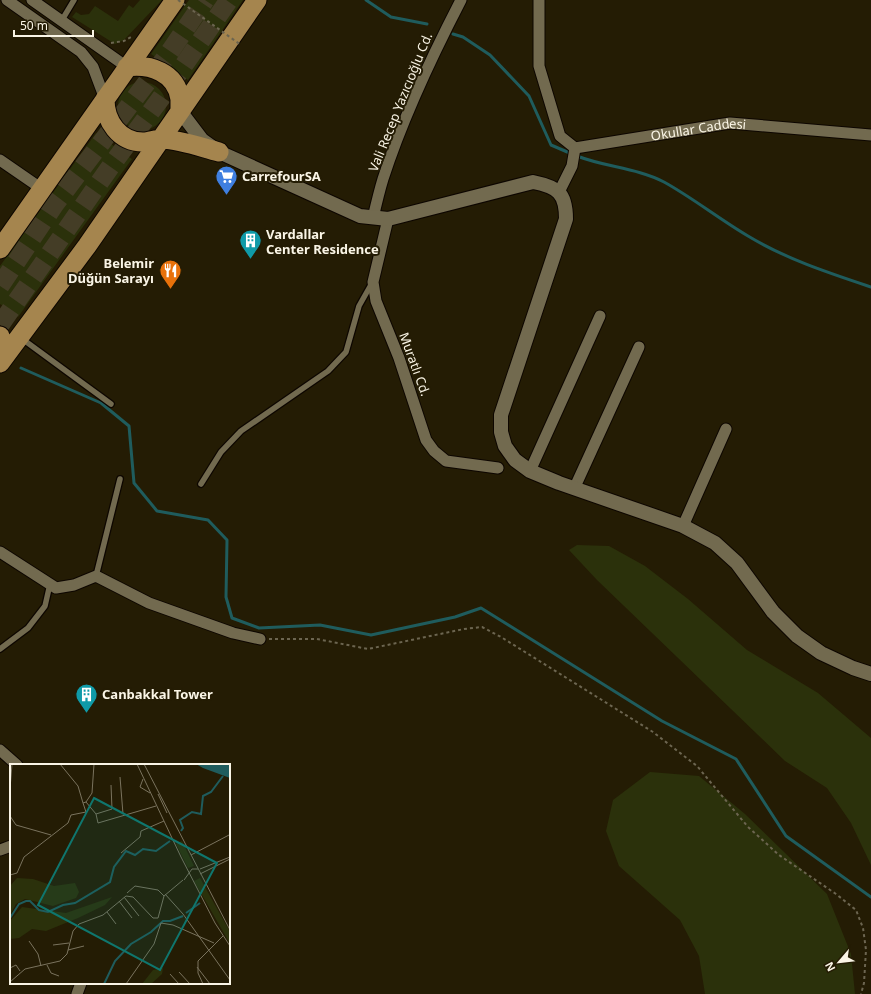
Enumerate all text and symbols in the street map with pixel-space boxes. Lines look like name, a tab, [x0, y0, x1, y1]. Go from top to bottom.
scale bar	[14, 12, 93, 38]
text: 50 m	[20, 17, 48, 34]
street label: Vali Recep Yazıcıoğlu Cd.	[364, 30, 436, 174]
street label: Okullar Caddesi	[649, 114, 747, 145]
supermarket icon: CarrefourSA	[214, 163, 240, 196]
place label: CarrefourSA	[242, 167, 321, 185]
place label: Vardallar Center Residence	[266, 225, 379, 258]
building icon: Vardallar Center Residence	[238, 228, 264, 261]
place label: Belemir Düğün Sarayı	[68, 254, 154, 287]
restaurant icon: Belemir Düğün Sarayı	[157, 257, 183, 290]
street label: Muratlı Cd.	[395, 330, 435, 398]
building icon: Canbakkal Tower	[73, 681, 99, 714]
place label: Canbakkal Tower	[102, 685, 213, 703]
inset map	[10, 764, 230, 984]
north arrow	[819, 942, 859, 982]
text: N	[821, 959, 838, 974]

